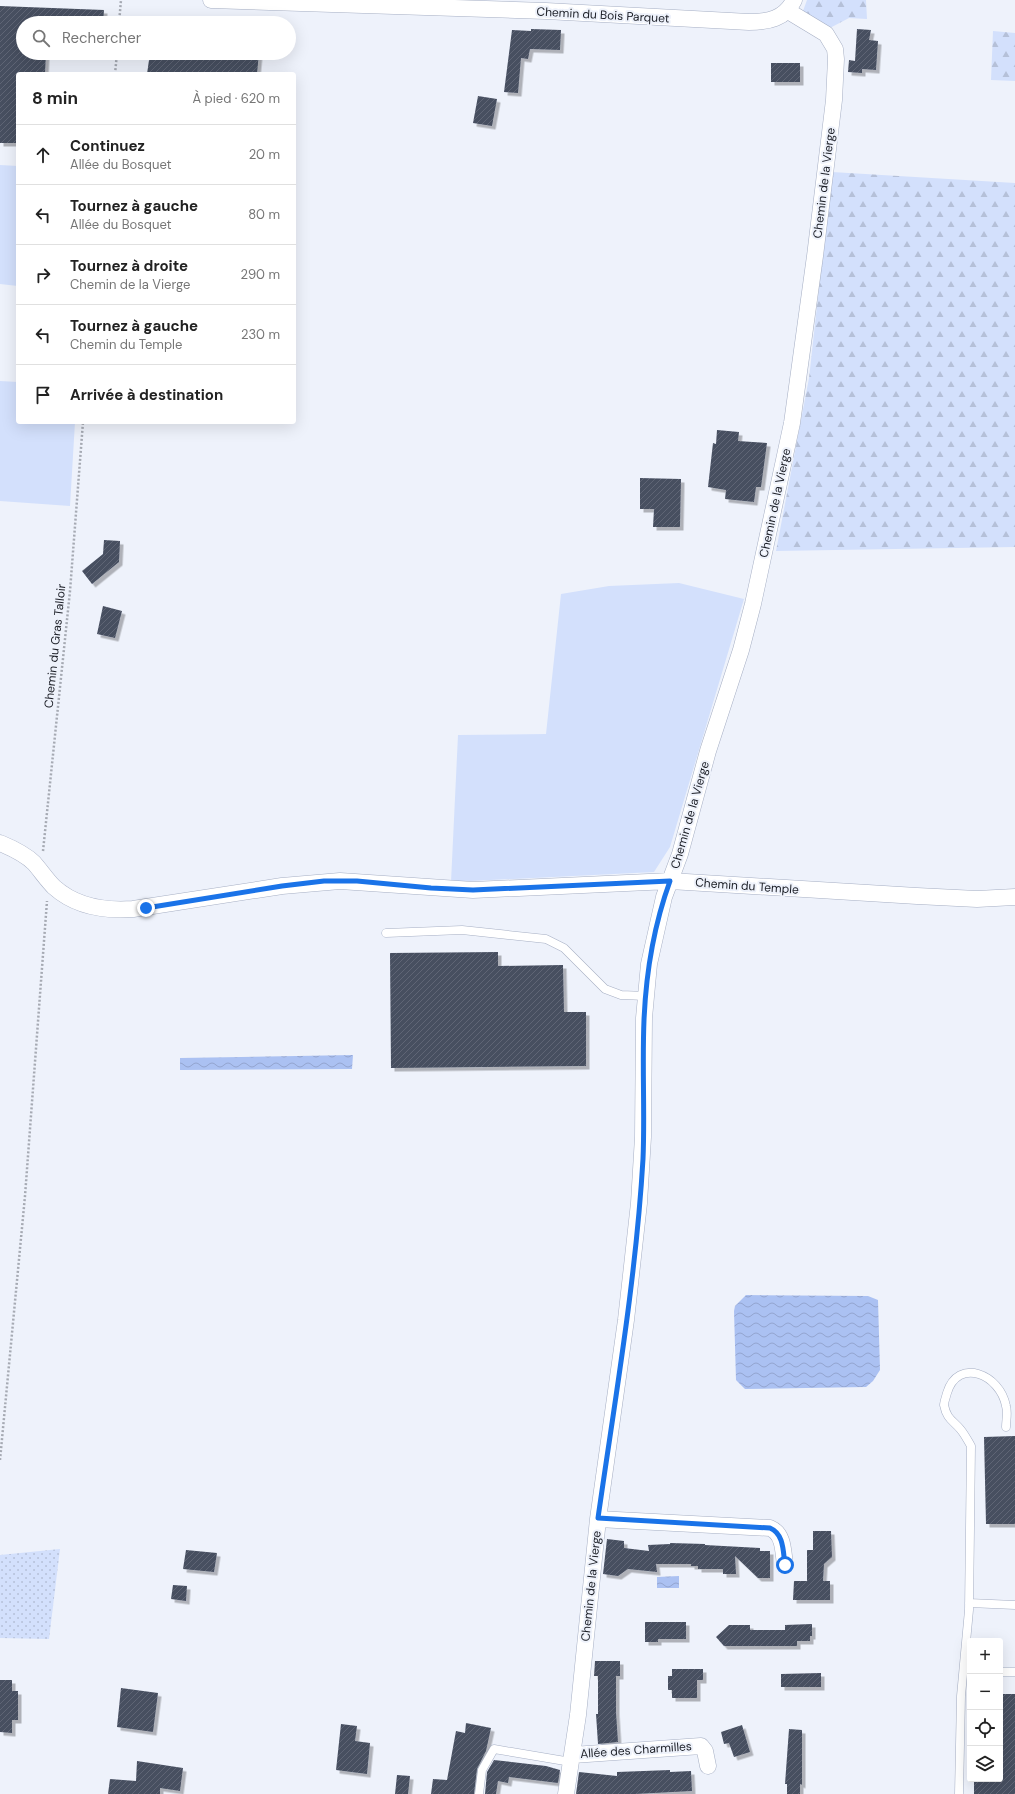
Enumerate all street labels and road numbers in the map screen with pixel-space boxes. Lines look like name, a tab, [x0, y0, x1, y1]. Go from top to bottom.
street label: Chemin du Bois Parquet	[536, 4, 670, 26]
street label: Chemin de la Vierge	[809, 127, 839, 239]
street label: Chemin de la Vierge	[756, 447, 794, 559]
street label: Chemin du Gras Talloir	[41, 582, 70, 709]
street label: Chemin de la Vierge	[667, 759, 713, 871]
street label: Chemin du Temple	[695, 874, 799, 898]
street label: Chemin de la Vierge	[577, 1530, 605, 1642]
street label: Allée des Charmilles	[580, 1738, 692, 1762]

